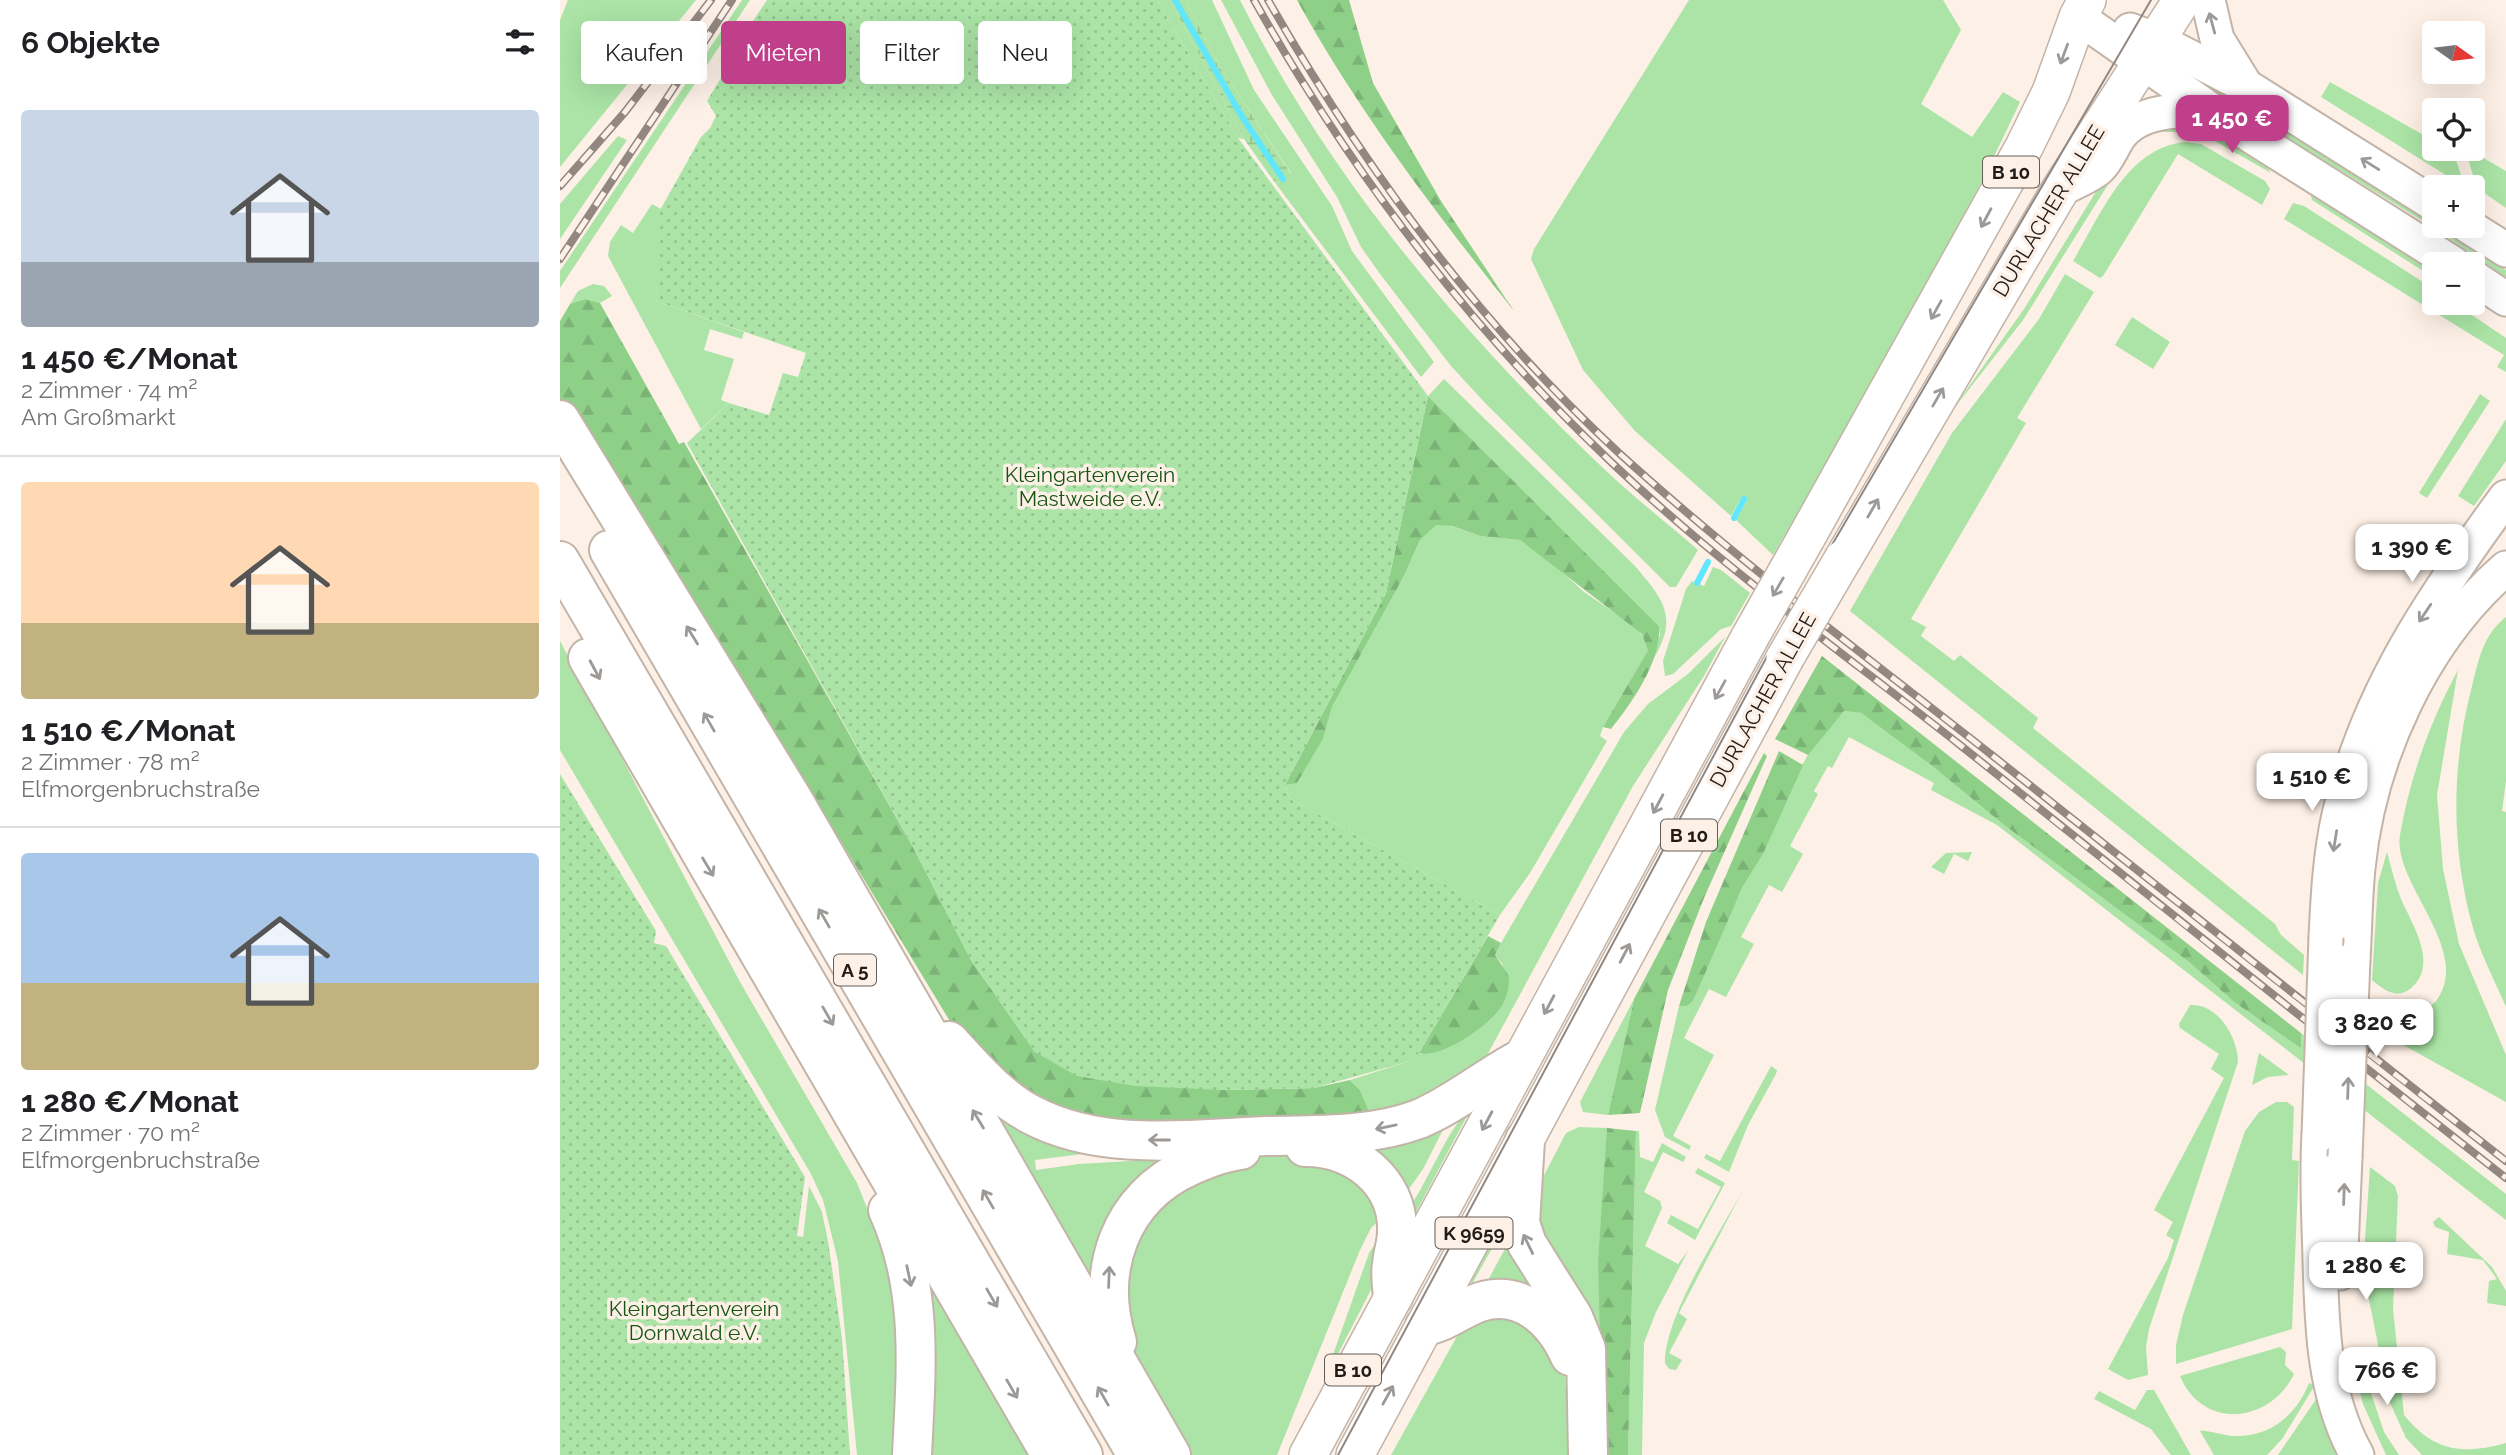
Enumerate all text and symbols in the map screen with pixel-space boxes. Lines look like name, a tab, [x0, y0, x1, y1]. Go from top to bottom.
one-way arrow	[2205, 12, 2218, 35]
chip: Kaufen	[581, 21, 707, 84]
chip: Mieten	[721, 21, 846, 84]
chip: Filter	[860, 21, 964, 84]
chip: Neu	[978, 21, 1072, 84]
north arrow	[2422, 21, 2485, 84]
map controls	[2422, 21, 2485, 315]
icon: filters	[501, 23, 539, 61]
text: 6 Objekte	[21, 25, 160, 60]
one-way arrow	[2057, 43, 2069, 65]
pin: 1 450 €	[2167, 96, 2297, 155]
button: locate	[2422, 98, 2485, 161]
text: 1 450 €	[2192, 104, 2272, 131]
street label: DURLACHER ALLEE	[1987, 120, 2110, 301]
icon: home	[217, 155, 343, 281]
road number: B 10	[1983, 156, 2039, 188]
one-way arrow	[2361, 156, 2380, 171]
button: +	[2422, 175, 2485, 238]
one-way arrow	[1979, 207, 1992, 228]
button: −	[2422, 252, 2485, 315]
one-way arrow	[1929, 299, 1942, 320]
text: 1 450 €/Monat	[21, 341, 238, 376]
text: 2 Zimmer · 74 m²	[21, 376, 197, 403]
one-way arrow	[1931, 388, 1945, 408]
text: Am Großmarkt	[21, 403, 176, 430]
park label: Kleingartenverein Mastweide e.V.	[1005, 462, 1175, 511]
one-way arrow	[1866, 498, 1880, 518]
pin: 1 390 €	[2347, 524, 2477, 584]
icon: home	[217, 527, 343, 653]
text: 1 390 €	[2371, 533, 2453, 560]
one-way arrow	[1771, 577, 1785, 597]
one-way arrow	[2418, 603, 2432, 622]
street label: DURLACHER ALLEE	[1704, 608, 1821, 791]
one-way arrow	[684, 626, 698, 646]
one-way arrow	[588, 659, 602, 679]
one-way arrow	[1713, 680, 1727, 700]
one-way arrow	[702, 712, 716, 732]
text: 1 510 €/Monat	[21, 713, 236, 748]
text: 2 Zimmer · 78 m²	[21, 748, 200, 775]
pin: 1 510 €	[2247, 754, 2377, 813]
text: 1 510 €	[2273, 762, 2351, 789]
text: Elfmorgenbruchstraße	[21, 775, 260, 802]
one-way arrow	[1650, 794, 1664, 814]
road number: B 10	[1661, 820, 1717, 850]
one-way arrow	[2328, 829, 2341, 852]
one-way arrow	[702, 856, 716, 876]
icon: home	[217, 898, 343, 1024]
one-way arrow	[817, 909, 831, 929]
one-way arrow	[1619, 943, 1633, 964]
road number: A 5	[834, 954, 876, 986]
one-way arrow	[1542, 994, 1556, 1014]
pin: 3 820 €	[2311, 1000, 2441, 1059]
one-way arrow	[822, 1005, 835, 1026]
text: 3 820 €	[2334, 1008, 2418, 1035]
one-way arrow	[2342, 1077, 2355, 1100]
text: 1 280 €/Monat	[21, 1084, 239, 1119]
one-way arrow	[970, 1110, 984, 1130]
one-way arrow	[1480, 1110, 1494, 1130]
text: 2 Zimmer · 70 m²	[21, 1119, 200, 1146]
one-way arrow	[1375, 1121, 1398, 1135]
one-way arrow	[1148, 1133, 1171, 1147]
text: Elfmorgenbruchstraße	[21, 1146, 260, 1173]
one-way arrow	[2338, 1182, 2351, 1205]
one-way arrow	[981, 1190, 995, 1210]
road number: K 9659	[1436, 1218, 1513, 1248]
one-way arrow	[1521, 1234, 1534, 1255]
pin: 1 280 €	[2301, 1242, 2431, 1302]
text: 1 280 €	[2325, 1251, 2407, 1278]
one-way arrow	[903, 1264, 917, 1287]
one-way arrow	[1102, 1266, 1115, 1289]
one-way arrow	[985, 1287, 999, 1307]
park label: Kleingartenverein Dornwald e.V.	[609, 1296, 779, 1345]
pin: 766 €	[2338, 1348, 2436, 1407]
road number: B 10	[1325, 1354, 1381, 1386]
text: 766 €	[2355, 1356, 2419, 1383]
one-way arrow	[1006, 1379, 1020, 1399]
one-way arrow	[1381, 1385, 1395, 1406]
one-way arrow	[1096, 1386, 1109, 1407]

